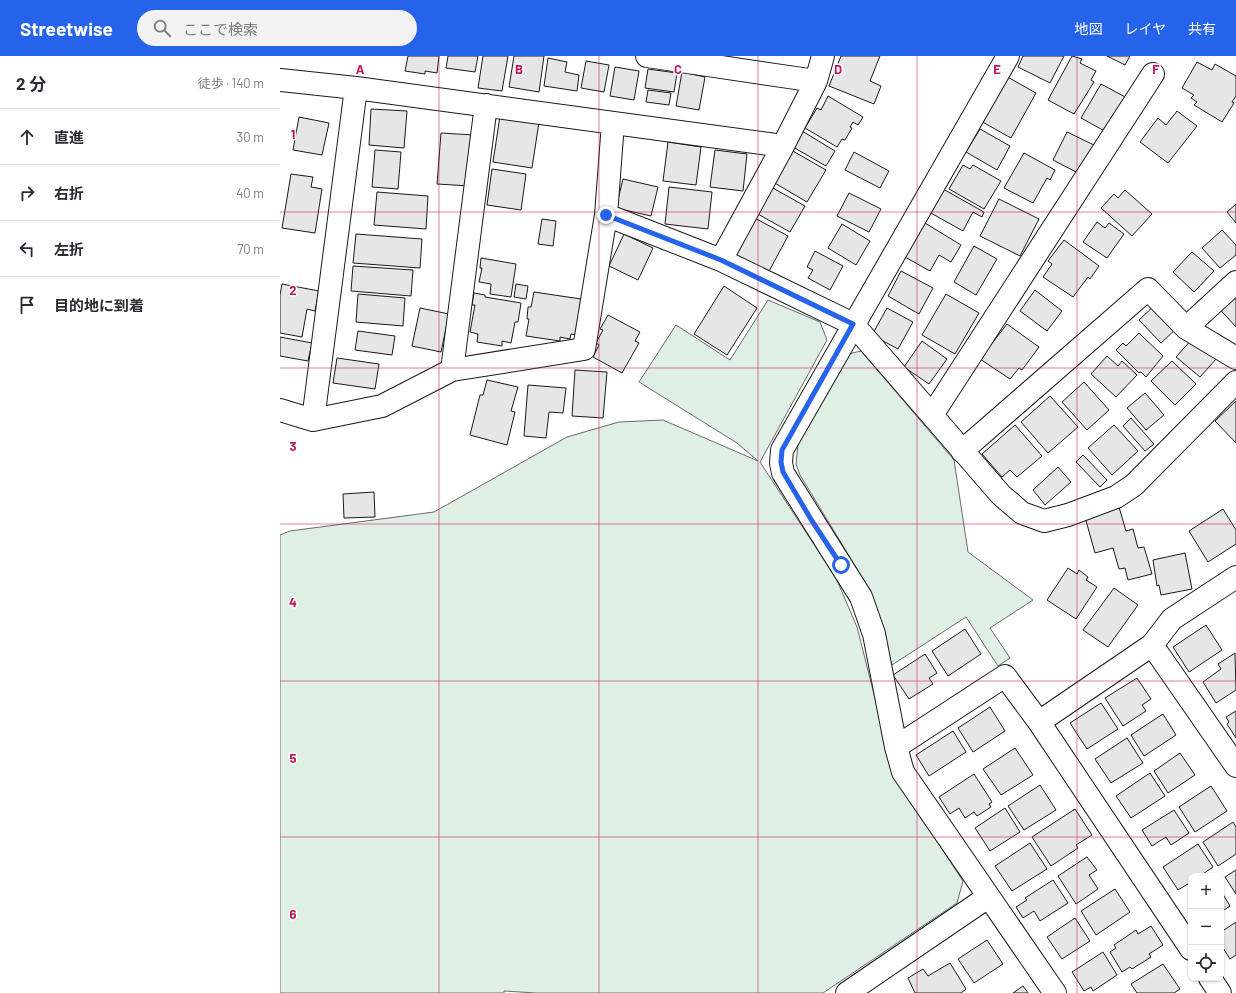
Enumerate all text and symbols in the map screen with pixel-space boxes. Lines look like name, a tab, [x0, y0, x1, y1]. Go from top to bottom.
search box	[137, 10, 417, 46]
text: Streetwise	[20, 17, 113, 40]
icon: search	[151, 17, 173, 39]
text: ここで検索	[183, 20, 258, 38]
text: 地図	[1074, 20, 1102, 37]
text: レイヤ	[1124, 20, 1166, 37]
text: 共有	[1188, 20, 1216, 37]
text: A	[356, 61, 365, 77]
text: B	[515, 61, 523, 77]
text: C	[674, 61, 682, 77]
text: D	[834, 61, 842, 77]
text: E	[993, 61, 1001, 77]
text: F	[1152, 61, 1160, 77]
text: 2 分	[16, 73, 46, 93]
text: 徒歩 · 140 m	[198, 75, 264, 91]
icon: ahead	[16, 126, 38, 148]
text: 1	[291, 126, 295, 142]
text: 直進	[54, 128, 84, 146]
text: 30 m	[237, 129, 264, 145]
icon: right	[16, 182, 38, 204]
text: 右折	[54, 184, 84, 202]
text: 40 m	[236, 185, 264, 201]
route end	[597, 206, 615, 224]
icon: left	[16, 238, 38, 260]
text: 左折	[54, 240, 84, 258]
text: 70 m	[237, 241, 264, 257]
text: 2	[289, 282, 297, 298]
icon: arrive	[16, 294, 38, 316]
text: 目的地に到着	[54, 296, 144, 314]
text: 3	[289, 438, 297, 454]
route start	[832, 556, 850, 574]
text: 4	[289, 594, 297, 610]
text: 5	[289, 750, 297, 766]
map controls	[1188, 873, 1224, 981]
button: +	[1188, 873, 1224, 909]
text: 6	[290, 906, 297, 922]
button: −	[1188, 909, 1224, 945]
button: locate	[1188, 945, 1224, 981]

